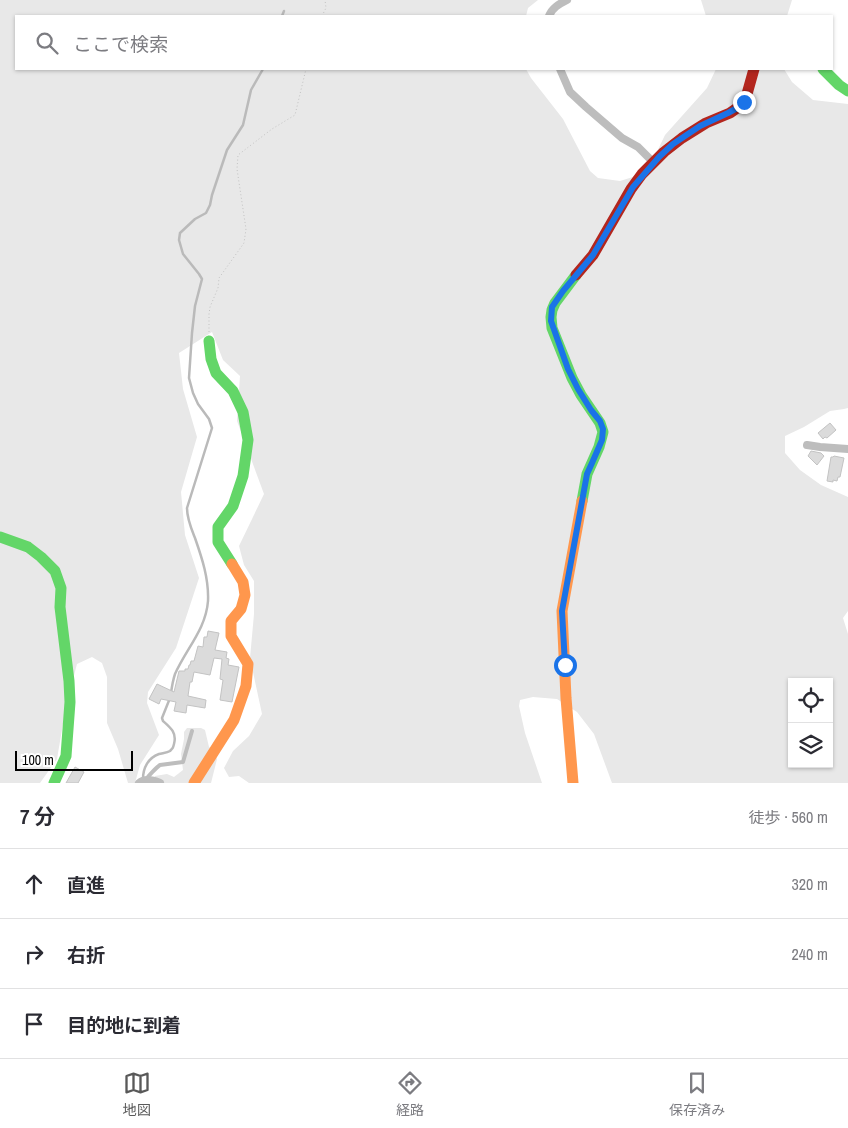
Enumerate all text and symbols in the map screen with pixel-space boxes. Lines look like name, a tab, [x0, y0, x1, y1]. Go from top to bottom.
search box	[15, 15, 833, 70]
icon: search	[33, 29, 61, 57]
text: ここで検索	[73, 31, 168, 57]
route end	[733, 91, 756, 114]
route start	[554, 654, 577, 677]
map controls	[788, 678, 833, 768]
button: locate	[788, 678, 833, 723]
button: layers	[788, 723, 833, 768]
scale bar	[15, 748, 132, 771]
text: 100 m	[22, 751, 54, 769]
text: 7 分	[20, 802, 55, 831]
text: 徒歩 · 560 m	[749, 806, 828, 828]
icon: ahead	[20, 870, 48, 898]
text: 直進	[67, 872, 105, 898]
text: 320 m	[792, 873, 828, 895]
icon: right	[20, 940, 48, 968]
text: 右折	[67, 942, 105, 968]
text: 240 m	[792, 943, 828, 965]
icon: arrive	[20, 1010, 48, 1038]
text: 目的地に到着	[67, 1012, 181, 1038]
tab: 地図	[123, 1069, 151, 1119]
tab: 経路	[396, 1069, 424, 1119]
tab: 保存済み	[669, 1069, 725, 1119]

